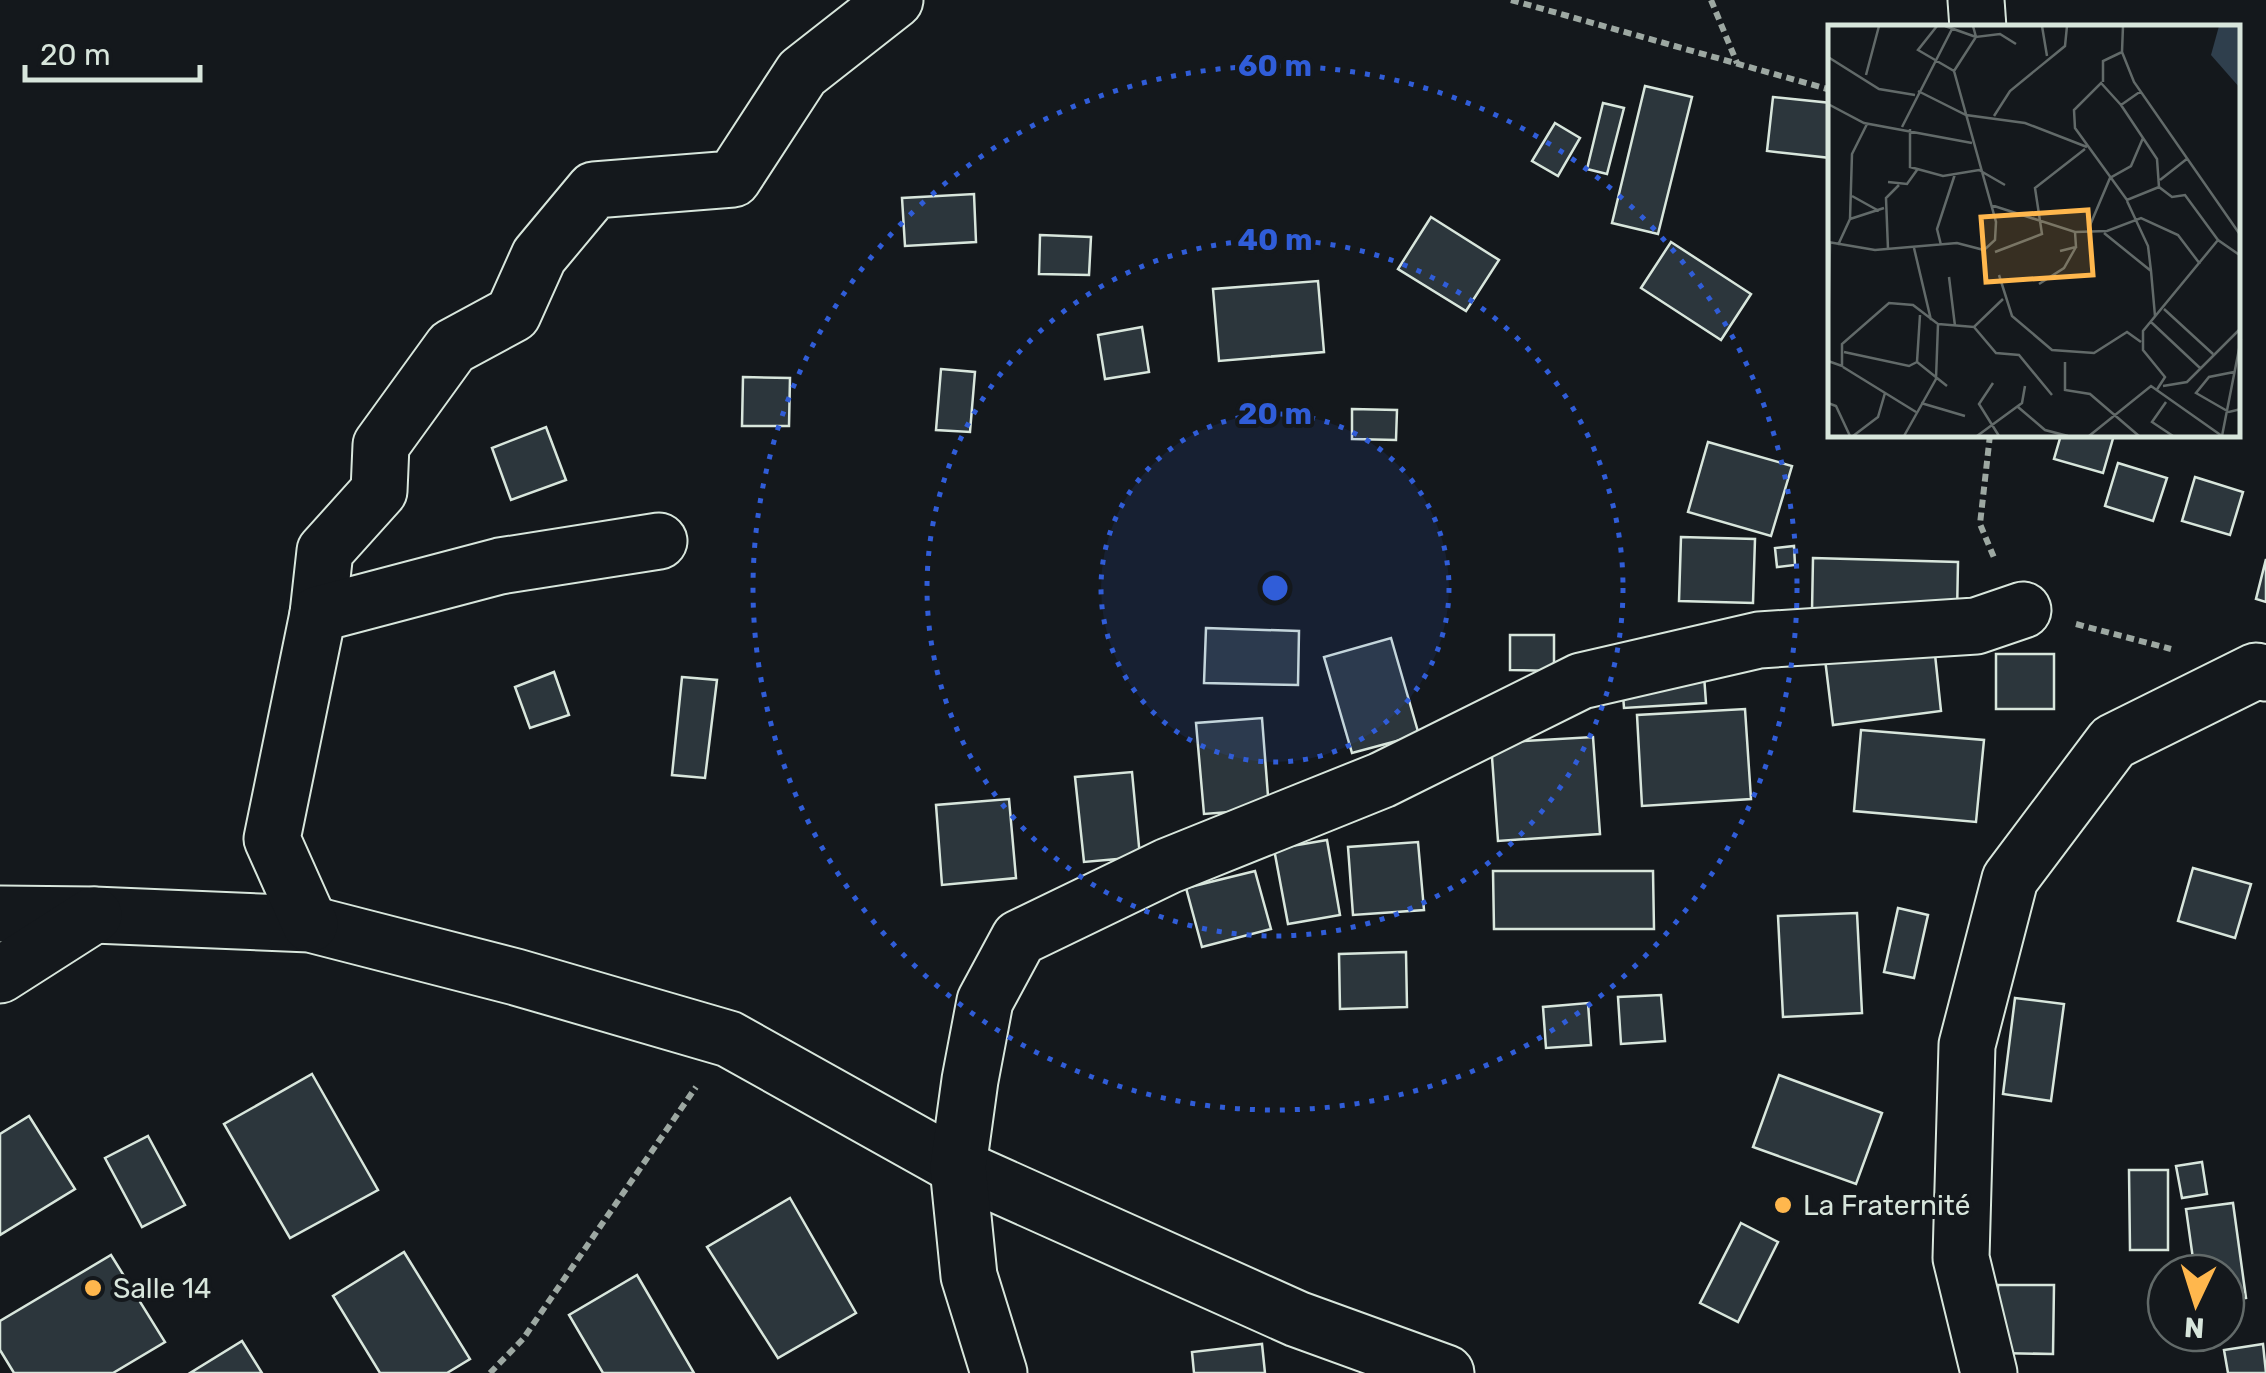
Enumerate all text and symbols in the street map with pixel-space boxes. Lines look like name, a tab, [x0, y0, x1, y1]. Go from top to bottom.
scale bar	[25, 20, 200, 82]
inset map	[1828, 25, 2241, 438]
text: 20 m	[40, 37, 111, 73]
text: 60 m	[1238, 48, 1312, 84]
text: 40 m	[1238, 222, 1312, 258]
text: 20 m	[1238, 396, 1312, 432]
centre of rings	[1257, 570, 1293, 606]
place label: La Fraternité	[1803, 1189, 1970, 1222]
marker: La Fraternité	[1772, 1194, 1794, 1216]
north arrow	[2146, 1253, 2246, 1353]
place label: Salle 14	[113, 1272, 211, 1305]
marker: Salle 14	[82, 1277, 104, 1299]
text: N	[2183, 1310, 2205, 1345]

